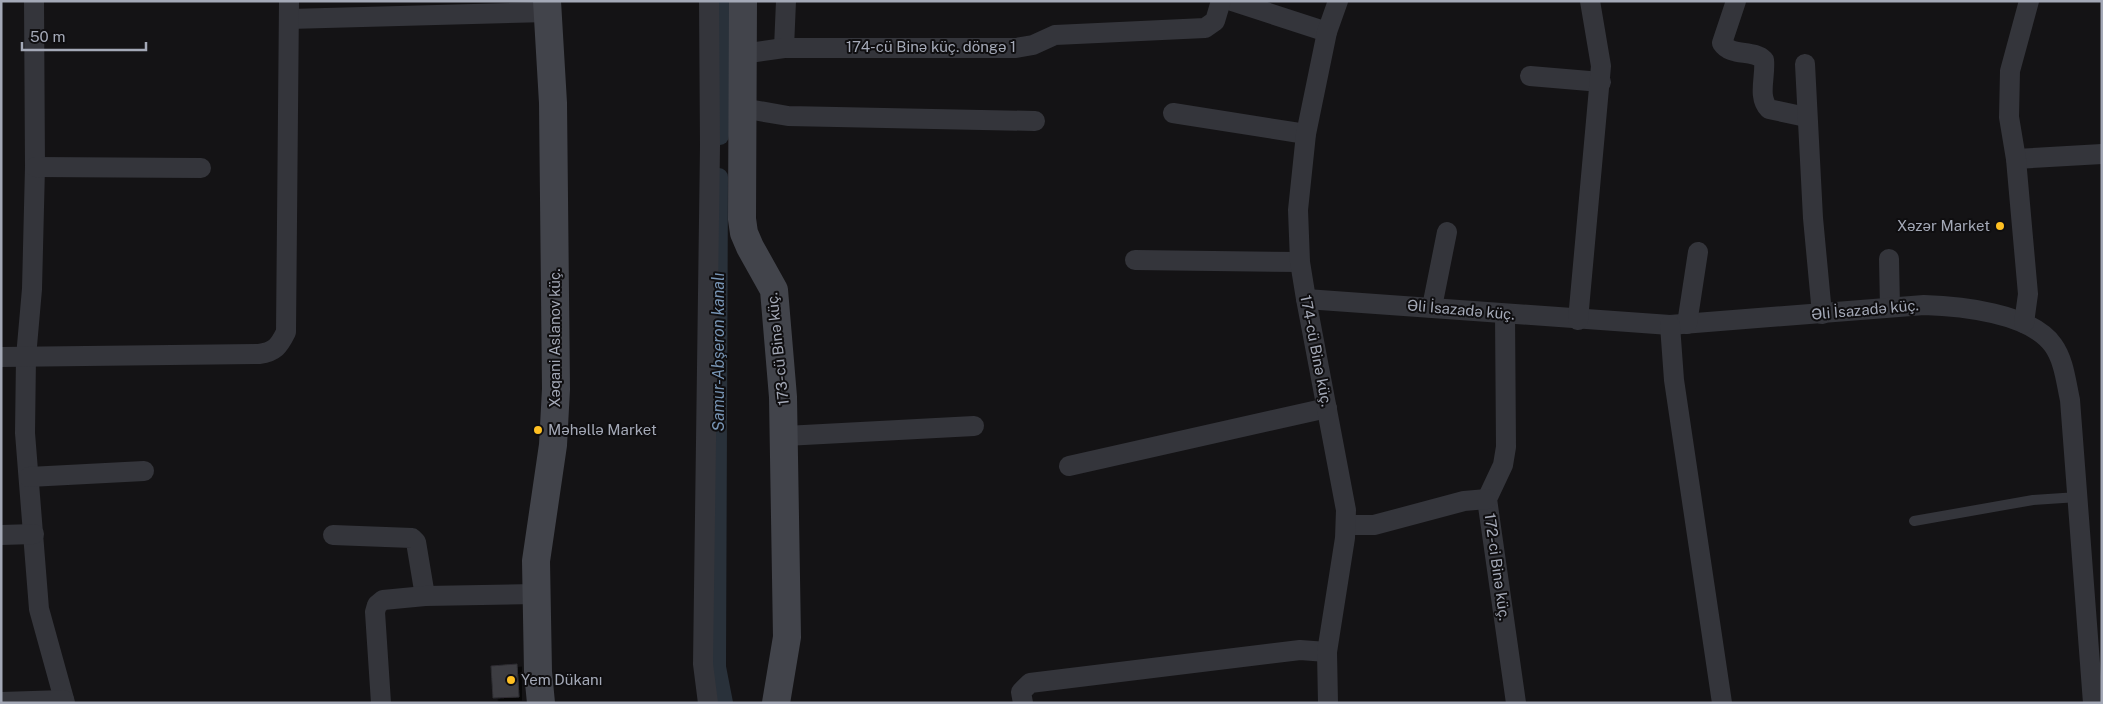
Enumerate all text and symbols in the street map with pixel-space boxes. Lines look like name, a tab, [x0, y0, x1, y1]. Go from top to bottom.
scale bar	[22, 20, 146, 52]
text: 50 m	[30, 28, 65, 45]
street label: 174-cü Binə küç. döngə 1	[846, 38, 1016, 55]
place label: Xəzər Market	[1897, 217, 1990, 234]
marker: Xəzər Market	[1994, 220, 2006, 232]
street label: Xəqani Aslanov küç.	[546, 268, 563, 408]
water label: Samur-Abşeron kanalı	[709, 272, 728, 431]
street label: 173-cü Binə küç.	[763, 292, 792, 406]
street label: 174-cü Binə küç.	[1297, 294, 1336, 408]
street label: Əli İsazadə küç.	[1407, 295, 1516, 323]
street label: Əli İsazadə küç.	[1810, 295, 1919, 323]
place label: Məhəllə Market	[548, 421, 657, 438]
marker: Məhəllə Market	[532, 424, 544, 436]
street label: 172-ci Binə küç.	[1482, 512, 1513, 622]
place label: Yem Dükanı	[521, 671, 602, 688]
marker: Yem Dükanı	[505, 674, 517, 686]

